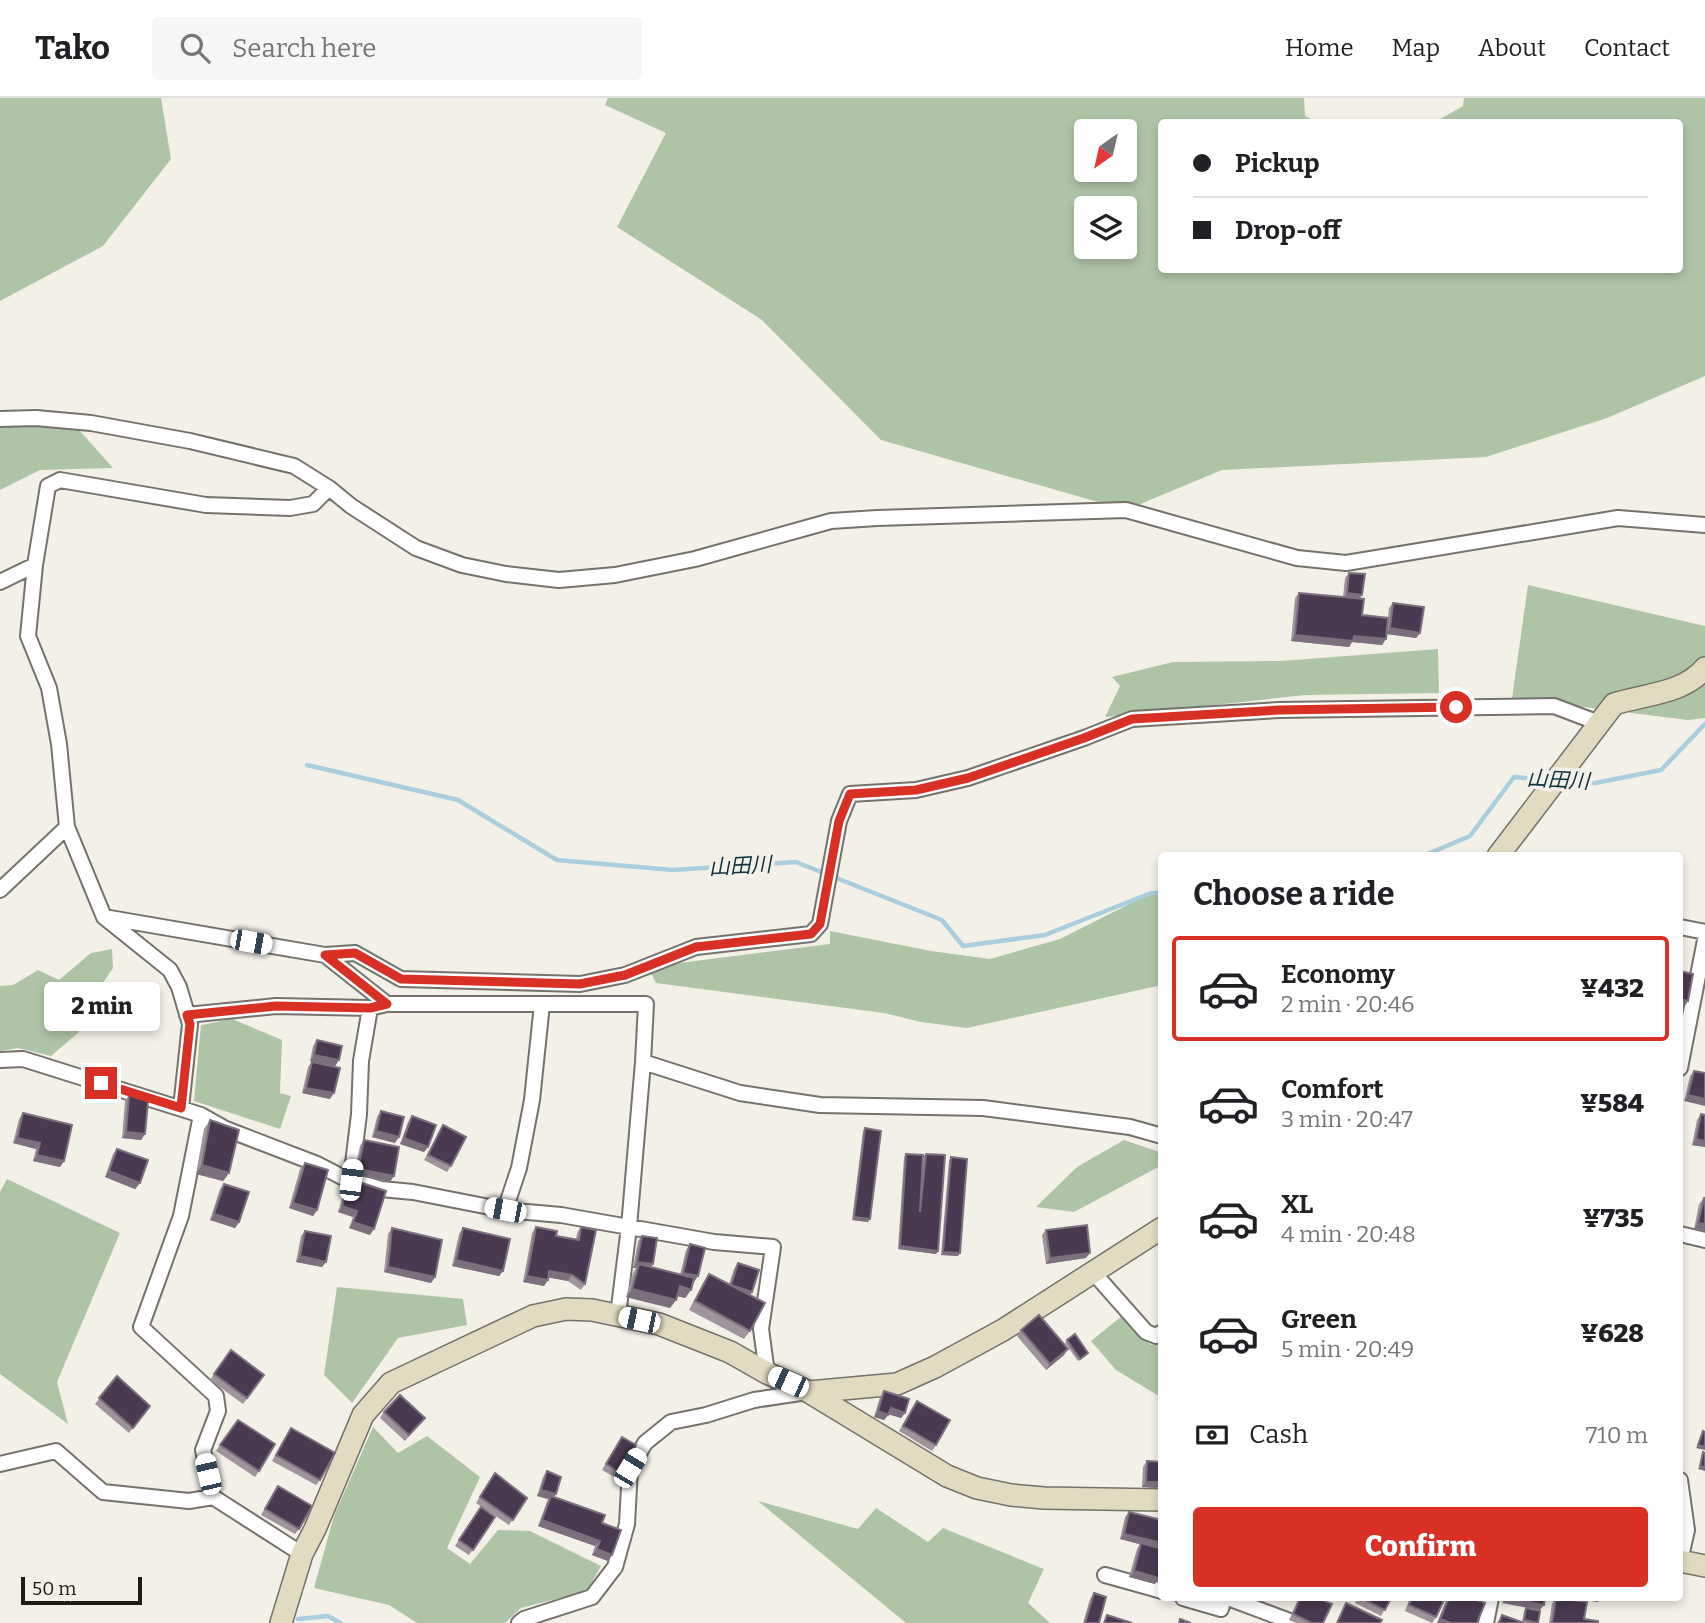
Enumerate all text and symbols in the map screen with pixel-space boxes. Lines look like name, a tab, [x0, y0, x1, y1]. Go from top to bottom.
search box	[152, 17, 642, 80]
text: Tako	[35, 28, 110, 68]
icon: search	[176, 29, 214, 67]
text: Search here	[232, 33, 376, 64]
text: Home	[1285, 34, 1354, 62]
text: Map	[1392, 34, 1440, 62]
text: About	[1478, 34, 1546, 62]
text: Contact	[1584, 34, 1670, 62]
north arrow	[1074, 119, 1138, 182]
map controls	[1074, 119, 1137, 259]
text: Pickup	[1235, 148, 1320, 179]
button: layers	[1074, 196, 1137, 259]
text: Drop-off	[1235, 215, 1341, 246]
route start	[1440, 691, 1472, 723]
water label: 山田川	[1526, 765, 1592, 795]
water label: 山田川	[708, 851, 774, 881]
text: Choose a ride	[1193, 875, 1394, 913]
car	[229, 928, 274, 956]
icon: car	[1197, 957, 1260, 1020]
text: Economy	[1281, 959, 1395, 990]
text: ¥432	[1580, 973, 1644, 1004]
callout: 2 min	[43, 982, 159, 1030]
text: 2 min · 20:46	[1281, 990, 1415, 1018]
text: 2 min	[71, 992, 133, 1020]
route end	[85, 1067, 117, 1099]
icon: car	[1197, 1072, 1260, 1135]
text: Comfort	[1281, 1074, 1384, 1105]
text: ¥584	[1580, 1088, 1644, 1119]
text: 3 min · 20:47	[1281, 1105, 1413, 1133]
car	[339, 1158, 364, 1202]
icon: car	[1197, 1187, 1260, 1250]
text: XL	[1281, 1189, 1313, 1220]
car	[483, 1196, 528, 1224]
text: ¥735	[1583, 1203, 1644, 1234]
text: 4 min · 20:48	[1281, 1220, 1416, 1248]
icon: car	[1197, 1302, 1260, 1365]
text: Green	[1281, 1304, 1357, 1335]
car	[617, 1305, 662, 1335]
text: ¥628	[1581, 1318, 1644, 1349]
text: 5 min · 20:49	[1281, 1335, 1414, 1363]
car	[765, 1364, 812, 1400]
icon: cash	[1193, 1416, 1231, 1454]
text: Cash	[1249, 1419, 1308, 1450]
text: 710 m	[1586, 1421, 1648, 1449]
car	[611, 1445, 650, 1491]
car	[194, 1451, 223, 1497]
button: Confirm	[1193, 1507, 1648, 1587]
scale bar	[21, 1574, 142, 1606]
text: 50 m	[32, 1577, 76, 1600]

